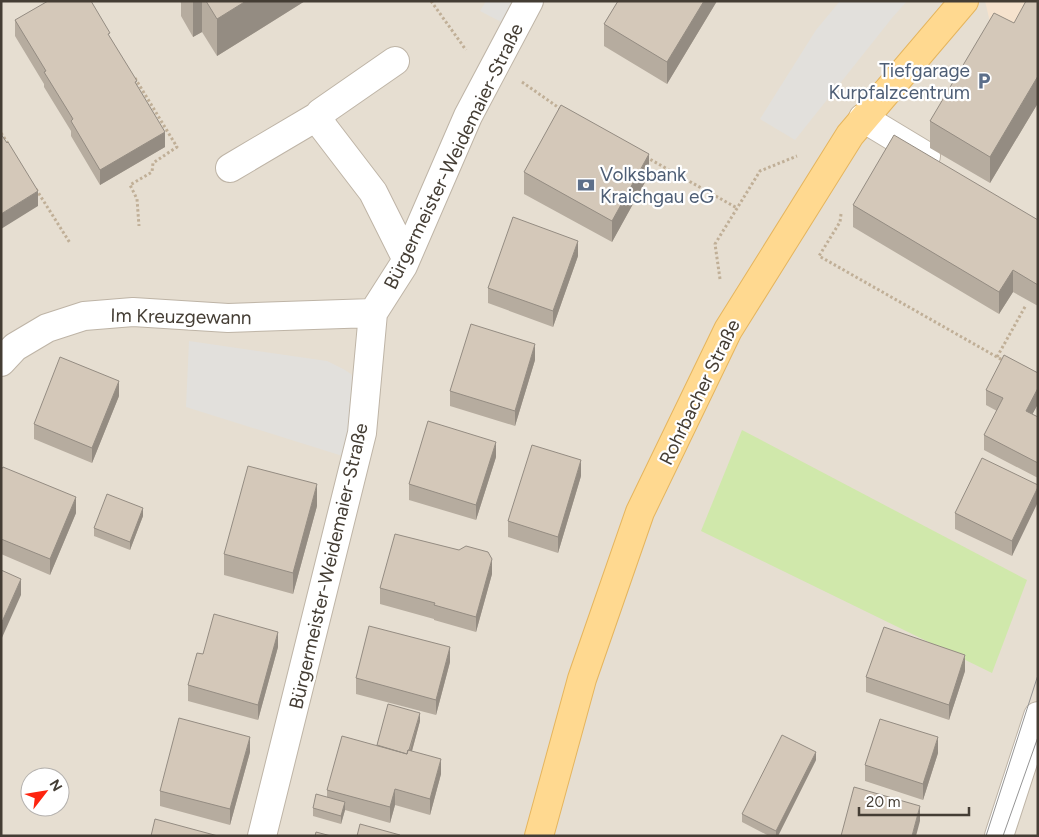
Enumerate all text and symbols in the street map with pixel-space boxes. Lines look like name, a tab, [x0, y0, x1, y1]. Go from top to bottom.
street label: Bürgermeister-Weidemaier-Straße	[379, 19, 528, 293]
place label: Tiefgarage Kurpfalzcentrum	[828, 59, 970, 104]
parking icon: Tiefgarage Kurpfalzcentrum	[974, 71, 994, 91]
place label: Volksbank Kraichgau eG	[600, 163, 714, 208]
bank icon: Volksbank Kraichgau eG	[576, 175, 596, 195]
street label: Im Kreuzgewann	[110, 304, 252, 329]
street label: Rohrbacher Straße	[654, 316, 745, 469]
street label: Bürgermeister-Weidemaier-Straße	[284, 421, 373, 711]
north arrow	[20, 767, 70, 817]
text: N	[46, 777, 66, 795]
scale bar	[859, 784, 969, 816]
text: 20 m	[866, 793, 900, 811]

